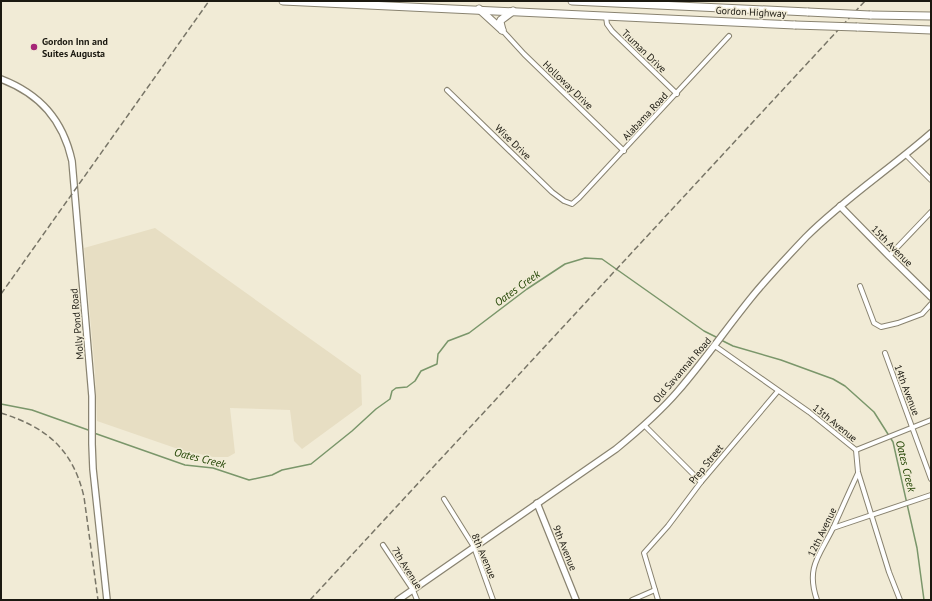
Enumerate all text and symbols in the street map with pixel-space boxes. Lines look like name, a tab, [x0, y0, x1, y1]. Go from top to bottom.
street label: Gordon Highway	[715, 4, 787, 20]
street label: Truman Drive	[619, 27, 669, 75]
place label: Gordon Inn and Suites Augusta	[42, 35, 108, 60]
marker: Gordon Inn and Suites Augusta	[29, 42, 39, 52]
street label: Holloway Drive	[540, 58, 596, 112]
street label: Alabama Road	[619, 89, 671, 143]
street label: Wise Drive	[492, 122, 534, 162]
street label: 15th Avenue	[869, 223, 915, 269]
water label: Oates Creek	[492, 266, 543, 309]
street label: Molly Pond Road	[67, 288, 87, 360]
street label: Old Savannah Road	[650, 334, 714, 406]
street label: 14th Avenue	[891, 363, 923, 417]
street label: 13th Avenue	[810, 401, 860, 445]
water label: Oates Creek	[893, 439, 919, 494]
street label: Prep Street	[686, 441, 726, 486]
water label: Oates Creek	[173, 445, 228, 471]
street label: 12th Avenue	[804, 505, 840, 559]
street label: 9th Avenue	[550, 523, 580, 573]
street label: 8th Avenue	[469, 531, 499, 581]
street label: 7th Avenue	[389, 544, 425, 592]

